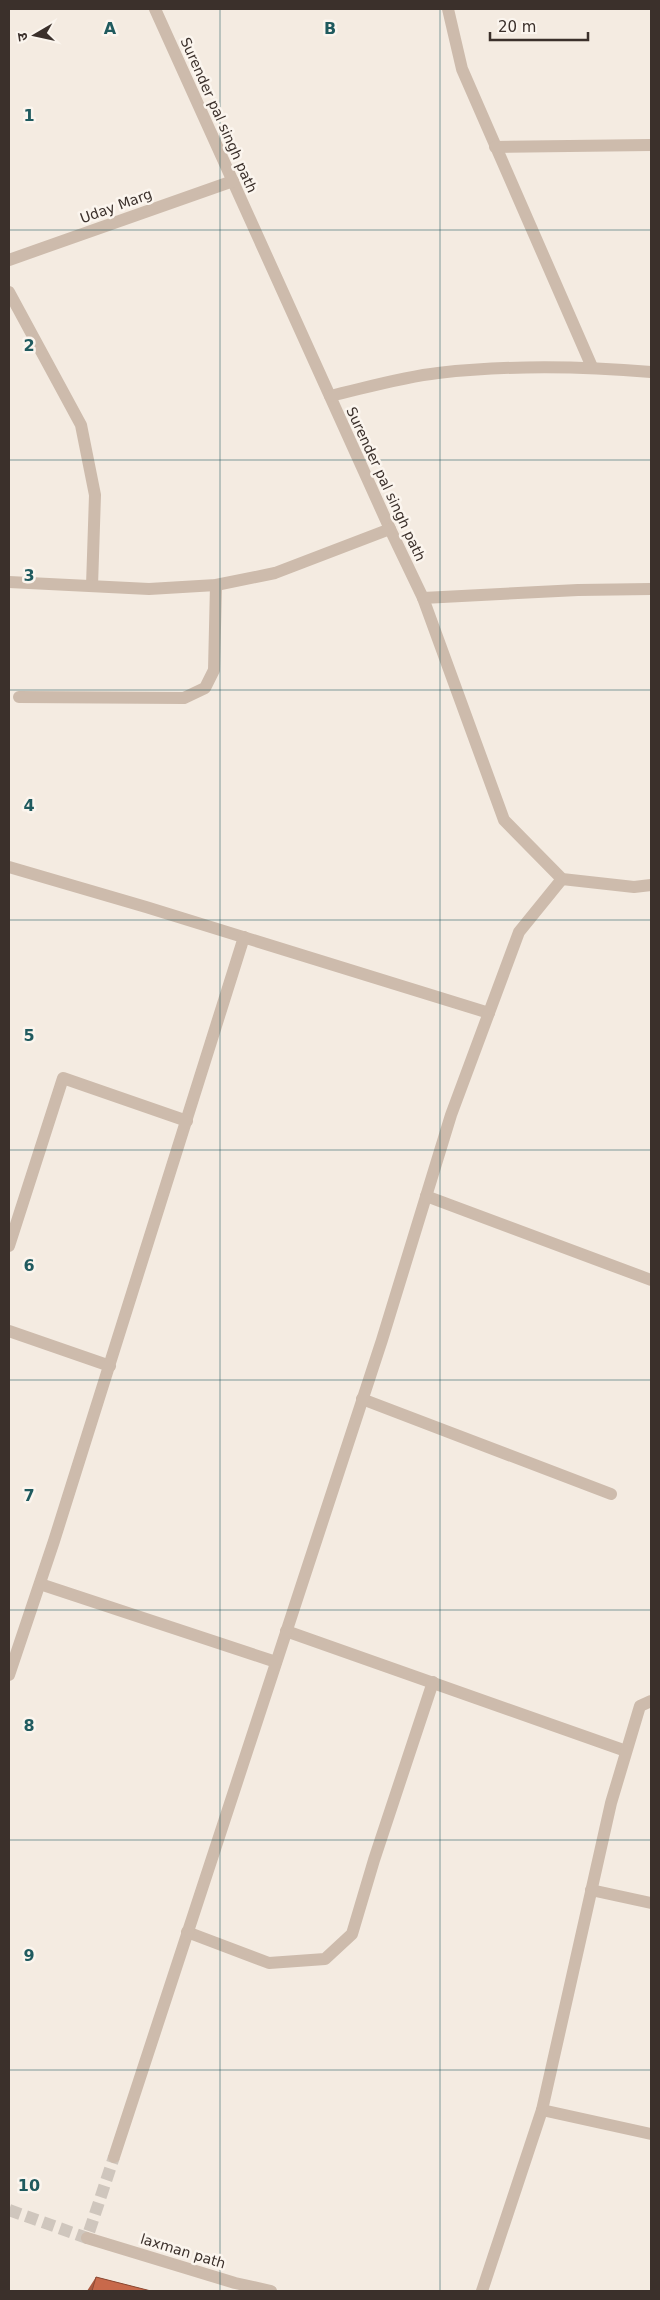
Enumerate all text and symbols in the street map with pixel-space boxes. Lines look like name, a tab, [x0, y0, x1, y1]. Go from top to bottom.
north arrow	[10, 10, 60, 60]
scale bar	[490, 10, 588, 42]
text: 20 m	[498, 18, 536, 36]
text: A	[104, 19, 117, 38]
text: B	[324, 19, 336, 38]
text: उ	[13, 31, 31, 42]
street label: Surender pal singh path	[177, 35, 261, 195]
text: 1	[23, 106, 35, 125]
street label: Uday Marg	[78, 186, 154, 226]
text: 2	[23, 336, 35, 355]
street label: Surender pal singh path	[343, 404, 429, 564]
text: 3	[23, 566, 35, 585]
text: 4	[23, 796, 35, 815]
text: 5	[23, 1026, 35, 1045]
text: 6	[23, 1256, 35, 1275]
text: 7	[23, 1486, 35, 1505]
text: 8	[23, 1716, 35, 1735]
text: 9	[23, 1946, 35, 1965]
text: 10	[18, 2176, 40, 2195]
street label: laxman path	[139, 2230, 227, 2272]

